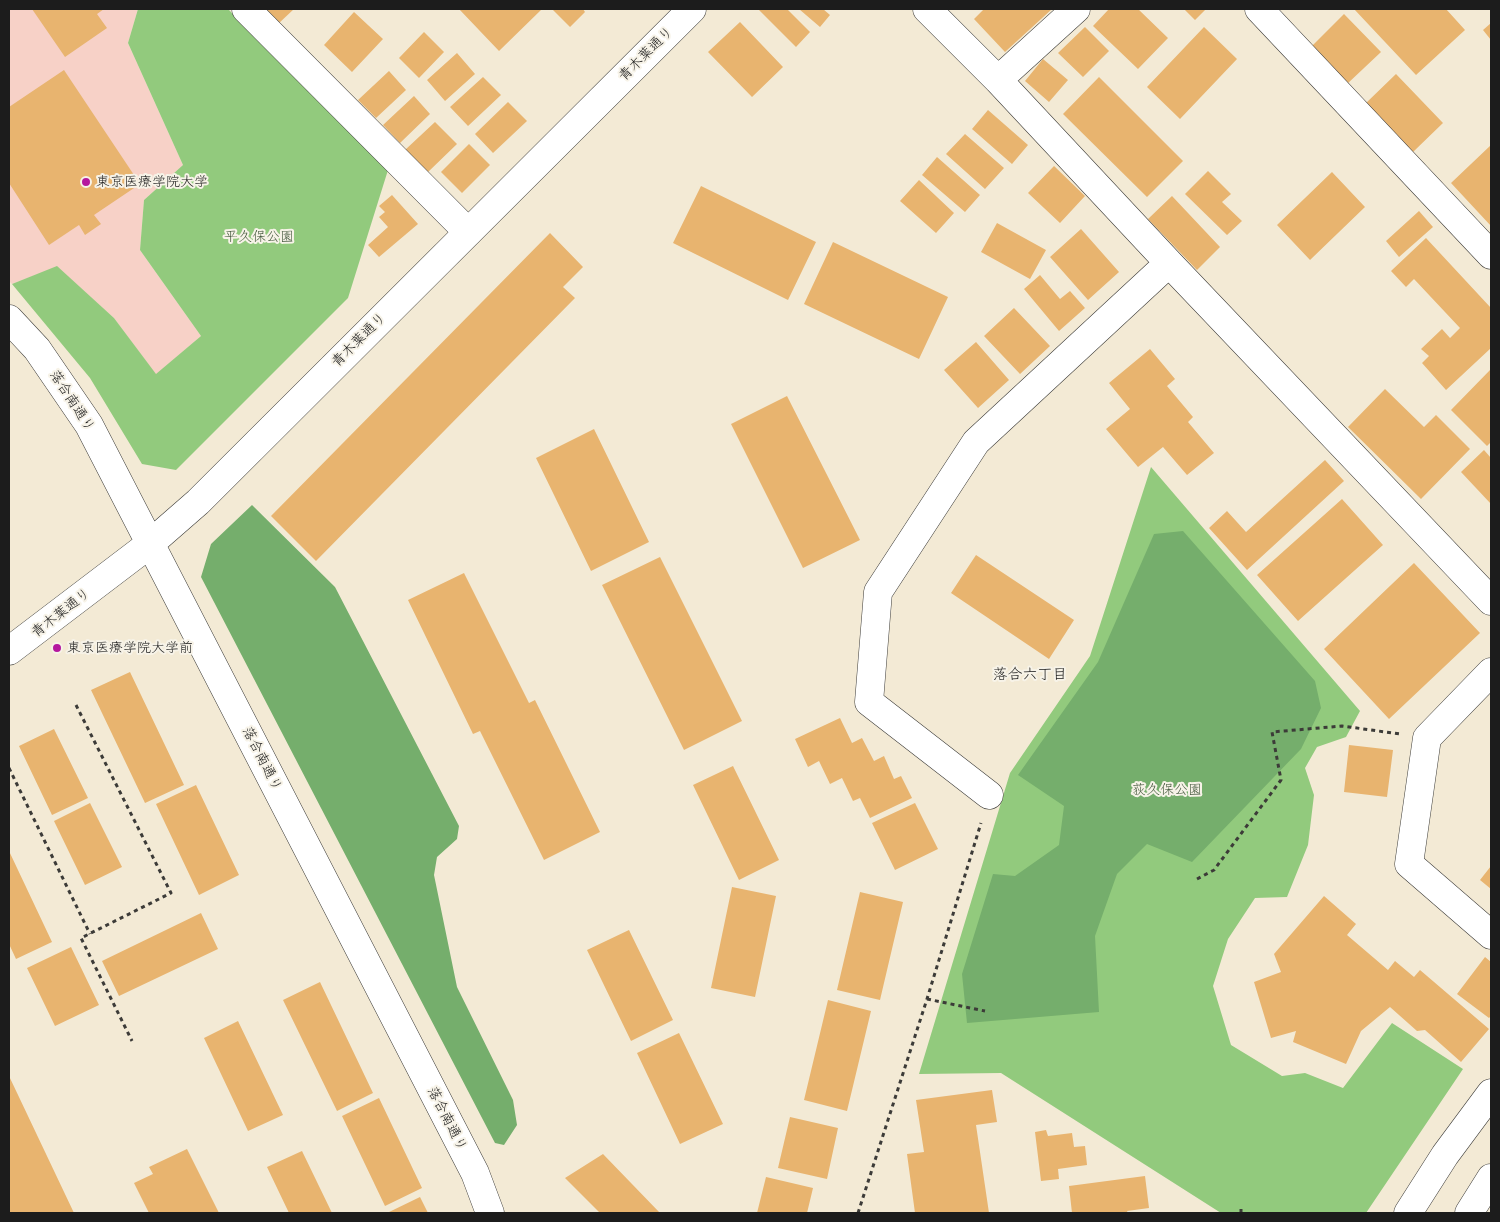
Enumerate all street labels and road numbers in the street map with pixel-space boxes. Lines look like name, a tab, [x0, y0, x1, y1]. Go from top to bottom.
street label: 青木葉通り	[615, 23, 677, 85]
street label: 青木葉通り	[328, 309, 390, 371]
street label: 落合南通り	[46, 367, 98, 435]
street label: 青木葉通り	[28, 585, 94, 641]
street label: 落合南通り	[239, 724, 285, 794]
street label: 落合南通り	[424, 1084, 470, 1154]

